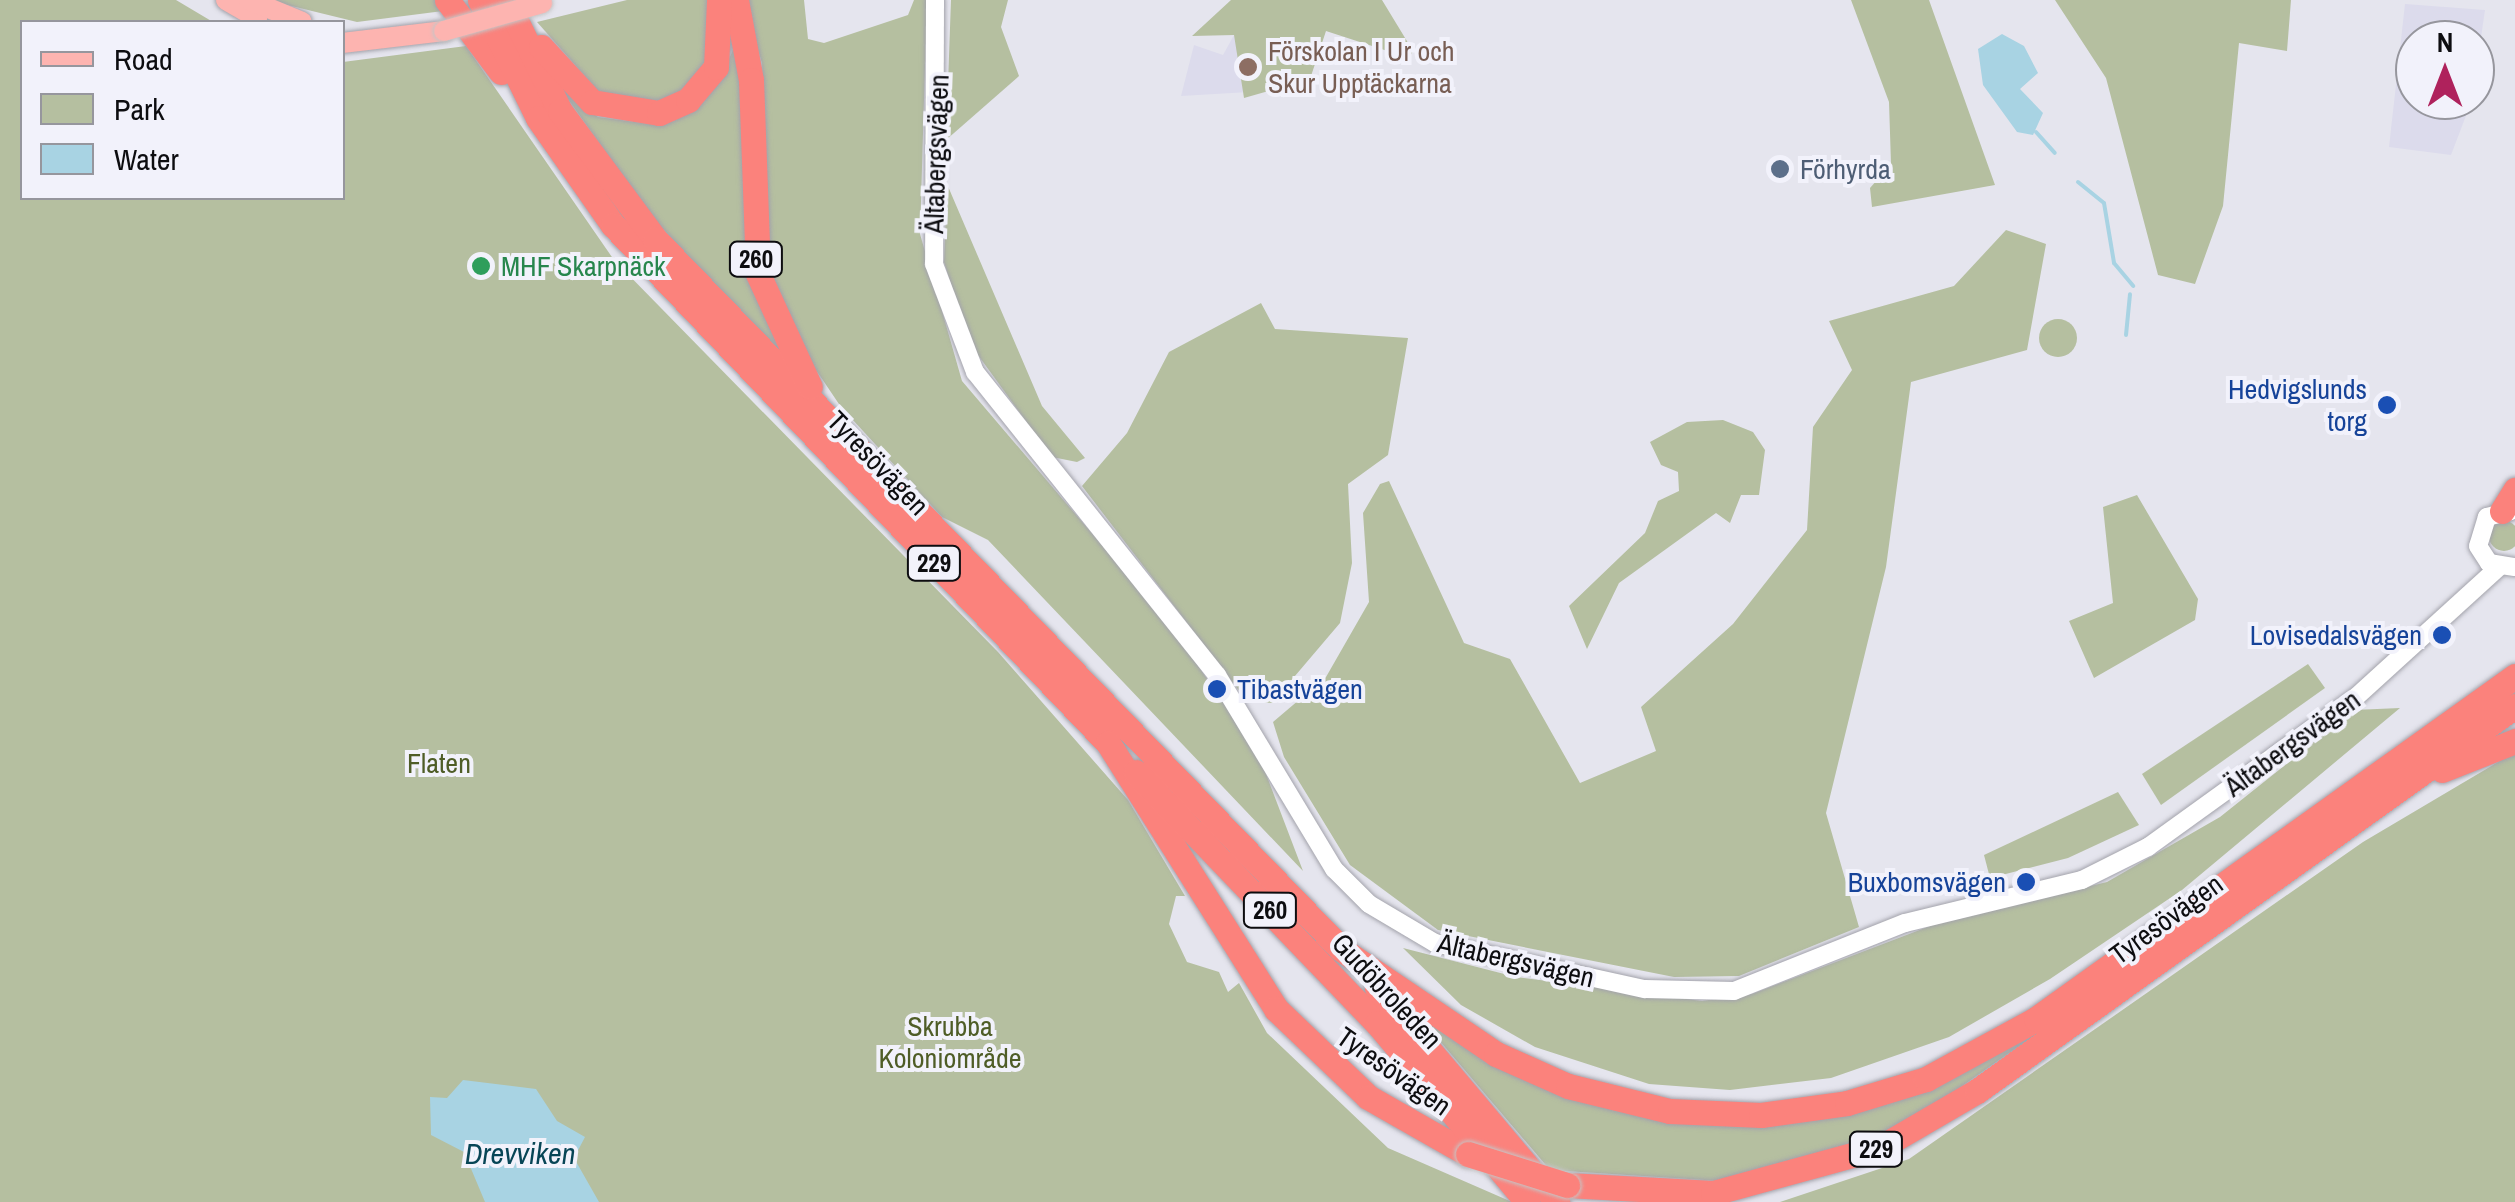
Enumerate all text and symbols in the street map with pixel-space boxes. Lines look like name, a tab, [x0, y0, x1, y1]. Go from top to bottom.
legend	[20, 20, 345, 200]
north arrow	[2395, 20, 2495, 120]
text: N	[2437, 23, 2453, 61]
place label: Förskolan I Ur och Skur Upptäckarna	[1268, 34, 1454, 100]
text: Road	[114, 39, 173, 79]
marker: Förskolan I Ur och Skur Upptäckarna	[1237, 56, 1259, 78]
street label: Ältabergsvägen	[916, 74, 956, 234]
text: Park	[114, 89, 165, 129]
text: Water	[114, 139, 179, 179]
place label: Förhyrda	[1800, 152, 1891, 186]
marker: Förhyrda	[1769, 158, 1791, 180]
road number: 260	[728, 239, 784, 279]
place label: MHF Skarpnäck	[501, 249, 666, 283]
marker: MHF Skarpnäck	[470, 255, 492, 277]
place label: Hedvigslunds torg	[2228, 372, 2367, 438]
marker: Hedvigslunds torg	[2376, 394, 2398, 416]
street label: Tyresövägen	[820, 404, 936, 522]
road number: 229	[906, 543, 962, 583]
place label: Lovisedalsvägen	[2250, 618, 2422, 652]
marker: Lovisedalsvägen	[2431, 624, 2453, 646]
place label: Tibastvägen	[1237, 672, 1363, 706]
marker: Tibastvägen	[1206, 678, 1228, 700]
street label: Ältabergsvägen	[2218, 683, 2366, 803]
park label: Flaten	[407, 746, 471, 780]
place label: Buxbomsvägen	[1848, 865, 2006, 899]
street label: Tyresövägen	[2103, 867, 2229, 971]
marker: Buxbomsvägen	[2015, 871, 2037, 893]
road number: 260	[1242, 890, 1298, 930]
street label: Gudöbroleden	[1325, 926, 1449, 1056]
street label: Ältabergsvägen	[1434, 926, 1598, 994]
park label: Skrubba Koloniområde	[879, 1009, 1021, 1075]
street label: Tyresövägen	[1331, 1020, 1457, 1122]
road number: 229	[1848, 1129, 1904, 1169]
water label: Drevviken	[465, 1135, 575, 1171]

